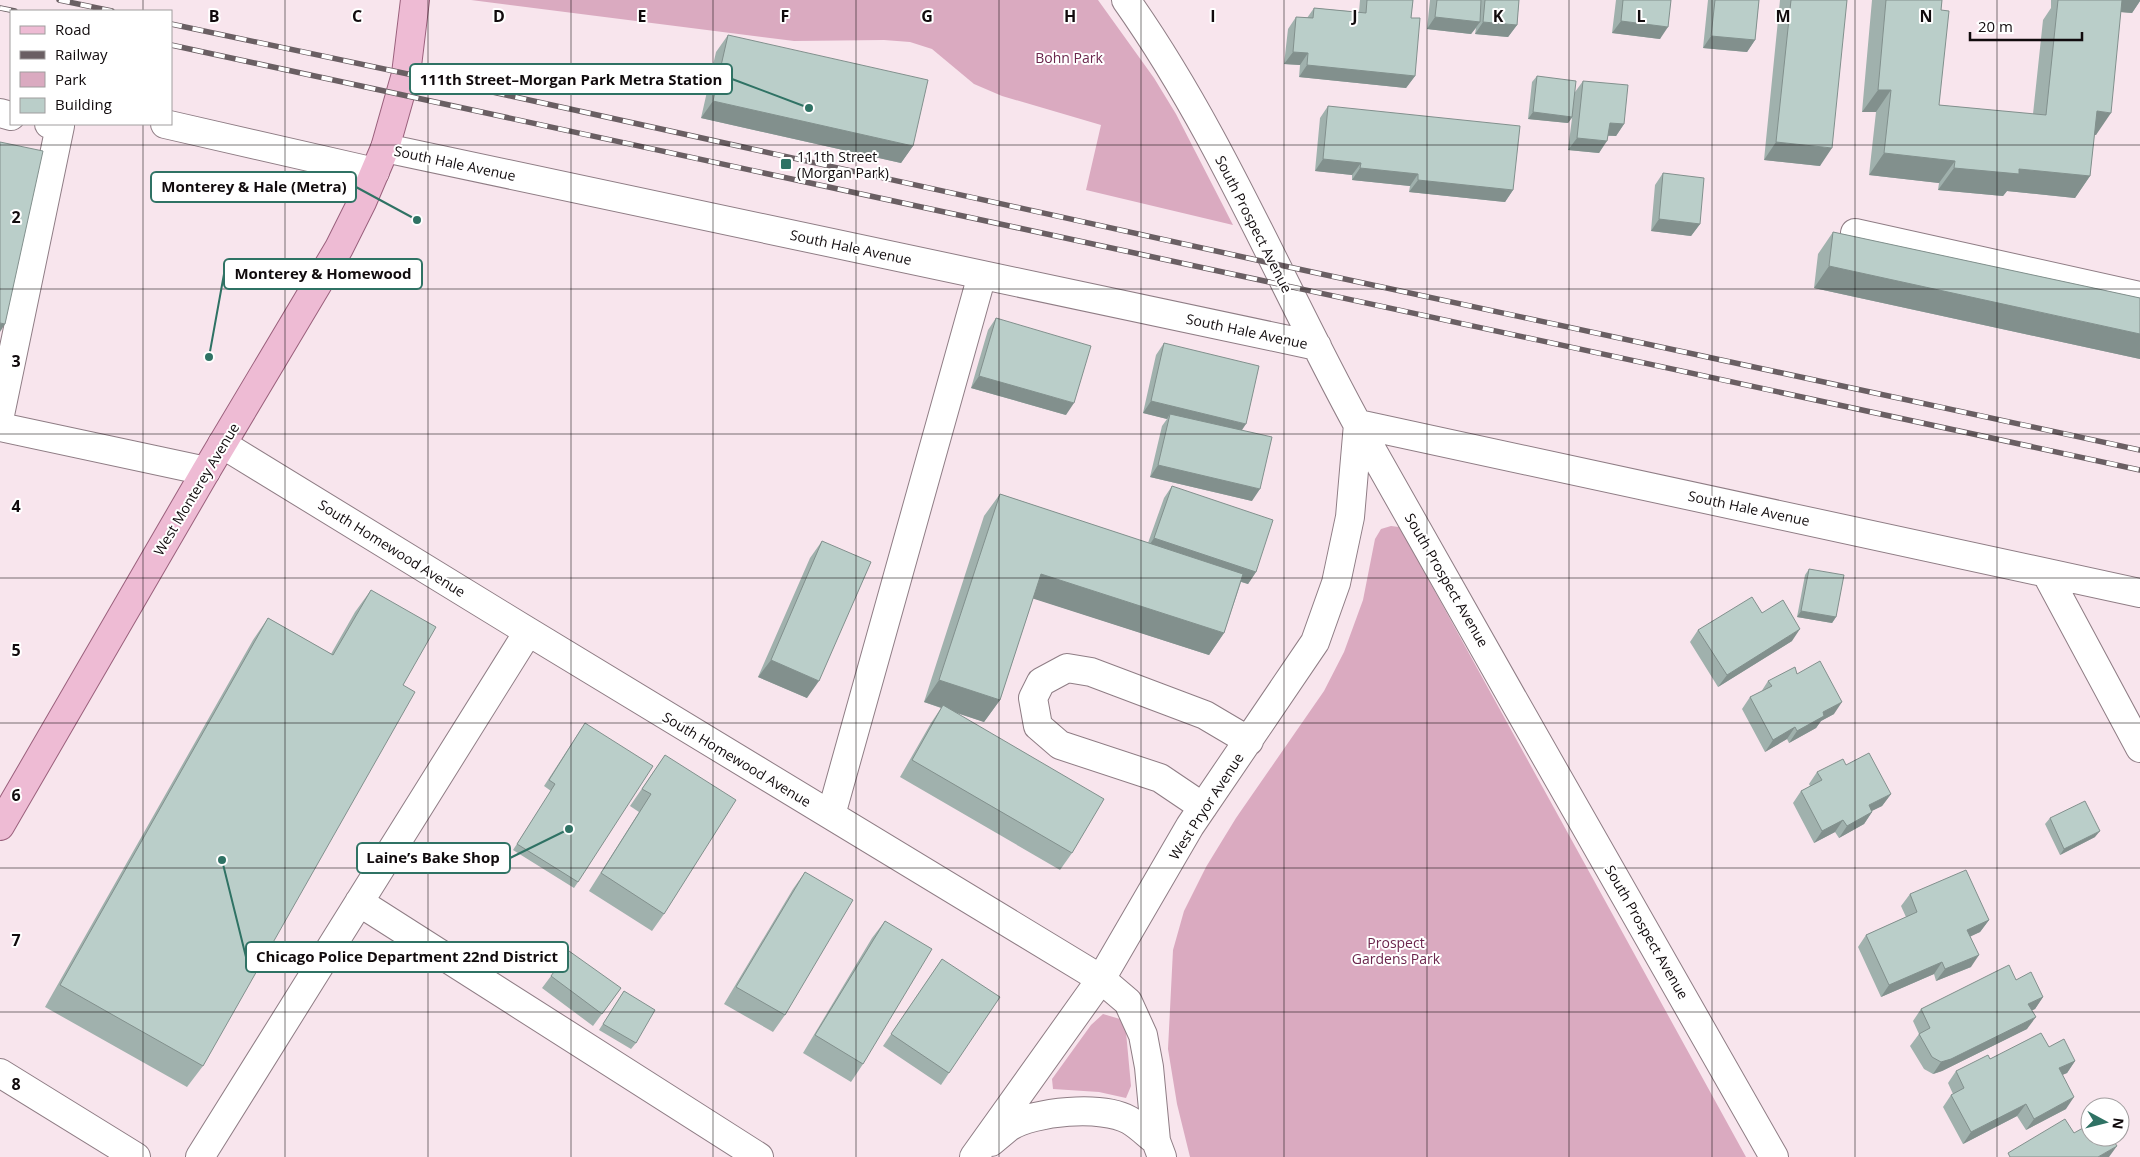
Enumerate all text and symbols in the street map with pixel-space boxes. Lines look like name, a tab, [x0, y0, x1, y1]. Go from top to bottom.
text: B	[209, 5, 219, 27]
text: C	[352, 5, 362, 27]
text: D	[493, 5, 505, 27]
text: E	[638, 5, 647, 27]
text: F	[781, 5, 789, 27]
text: G	[921, 5, 933, 27]
text: H	[1064, 5, 1076, 27]
text: I	[1210, 5, 1216, 27]
text: J	[1350, 5, 1358, 27]
text: K	[1493, 5, 1504, 27]
text: L	[1636, 5, 1646, 27]
text: M	[1775, 5, 1791, 27]
text: N	[1919, 5, 1933, 27]
legend	[10, 10, 172, 125]
scale bar	[1970, 10, 2082, 42]
text: 20 m	[1978, 16, 2013, 36]
text: Road	[55, 19, 91, 39]
text: Railway	[55, 44, 108, 64]
park label: Bohn Park	[1035, 48, 1103, 67]
callout: 111th Street–Morgan Park Metra Station	[410, 64, 732, 94]
text: Park	[55, 69, 86, 89]
text: 111th Street–Morgan Park Metra Station	[420, 69, 722, 89]
text: Building	[55, 94, 112, 114]
street label: South Hale Avenue	[392, 141, 518, 185]
place label: 111th Street (Morgan Park)	[797, 147, 889, 182]
street label: South Prospect Avenue	[1211, 152, 1297, 296]
marker: 111th Street (Morgan Park)	[779, 157, 793, 171]
callout: Monterey & Hale (Metra)	[151, 172, 356, 202]
text: Monterey & Hale (Metra)	[161, 176, 347, 196]
text: 2	[11, 206, 21, 228]
street label: South Hale Avenue	[788, 225, 914, 269]
callout: Monterey & Homewood	[224, 259, 422, 289]
text: Monterey & Homewood	[234, 263, 412, 283]
street label: South Hale Avenue	[1184, 309, 1310, 353]
text: 3	[11, 350, 21, 372]
street label: West Monterey Avenue	[149, 419, 243, 559]
street label: South Hale Avenue	[1686, 486, 1812, 530]
text: 4	[11, 495, 21, 517]
street label: South Homewood Avenue	[315, 495, 469, 601]
street label: South Prospect Avenue	[1401, 510, 1493, 651]
text: 5	[11, 639, 21, 661]
street label: South Homewood Avenue	[659, 707, 815, 811]
street label: West Pryor Avenue	[1164, 749, 1248, 863]
text: 6	[11, 784, 21, 806]
callout: Laine’s Bake Shop	[357, 843, 510, 873]
text: Laine’s Bake Shop	[366, 847, 500, 867]
street label: South Prospect Avenue	[1601, 862, 1693, 1003]
text: 7	[11, 929, 21, 951]
park label: Prospect Gardens Park	[1352, 933, 1441, 968]
callout: Chicago Police Department 22nd District	[246, 942, 568, 972]
text: Chicago Police Department 22nd District	[256, 946, 559, 966]
text: 8	[11, 1073, 21, 1095]
north arrow	[2080, 1097, 2130, 1147]
text: N	[2108, 1117, 2129, 1130]

